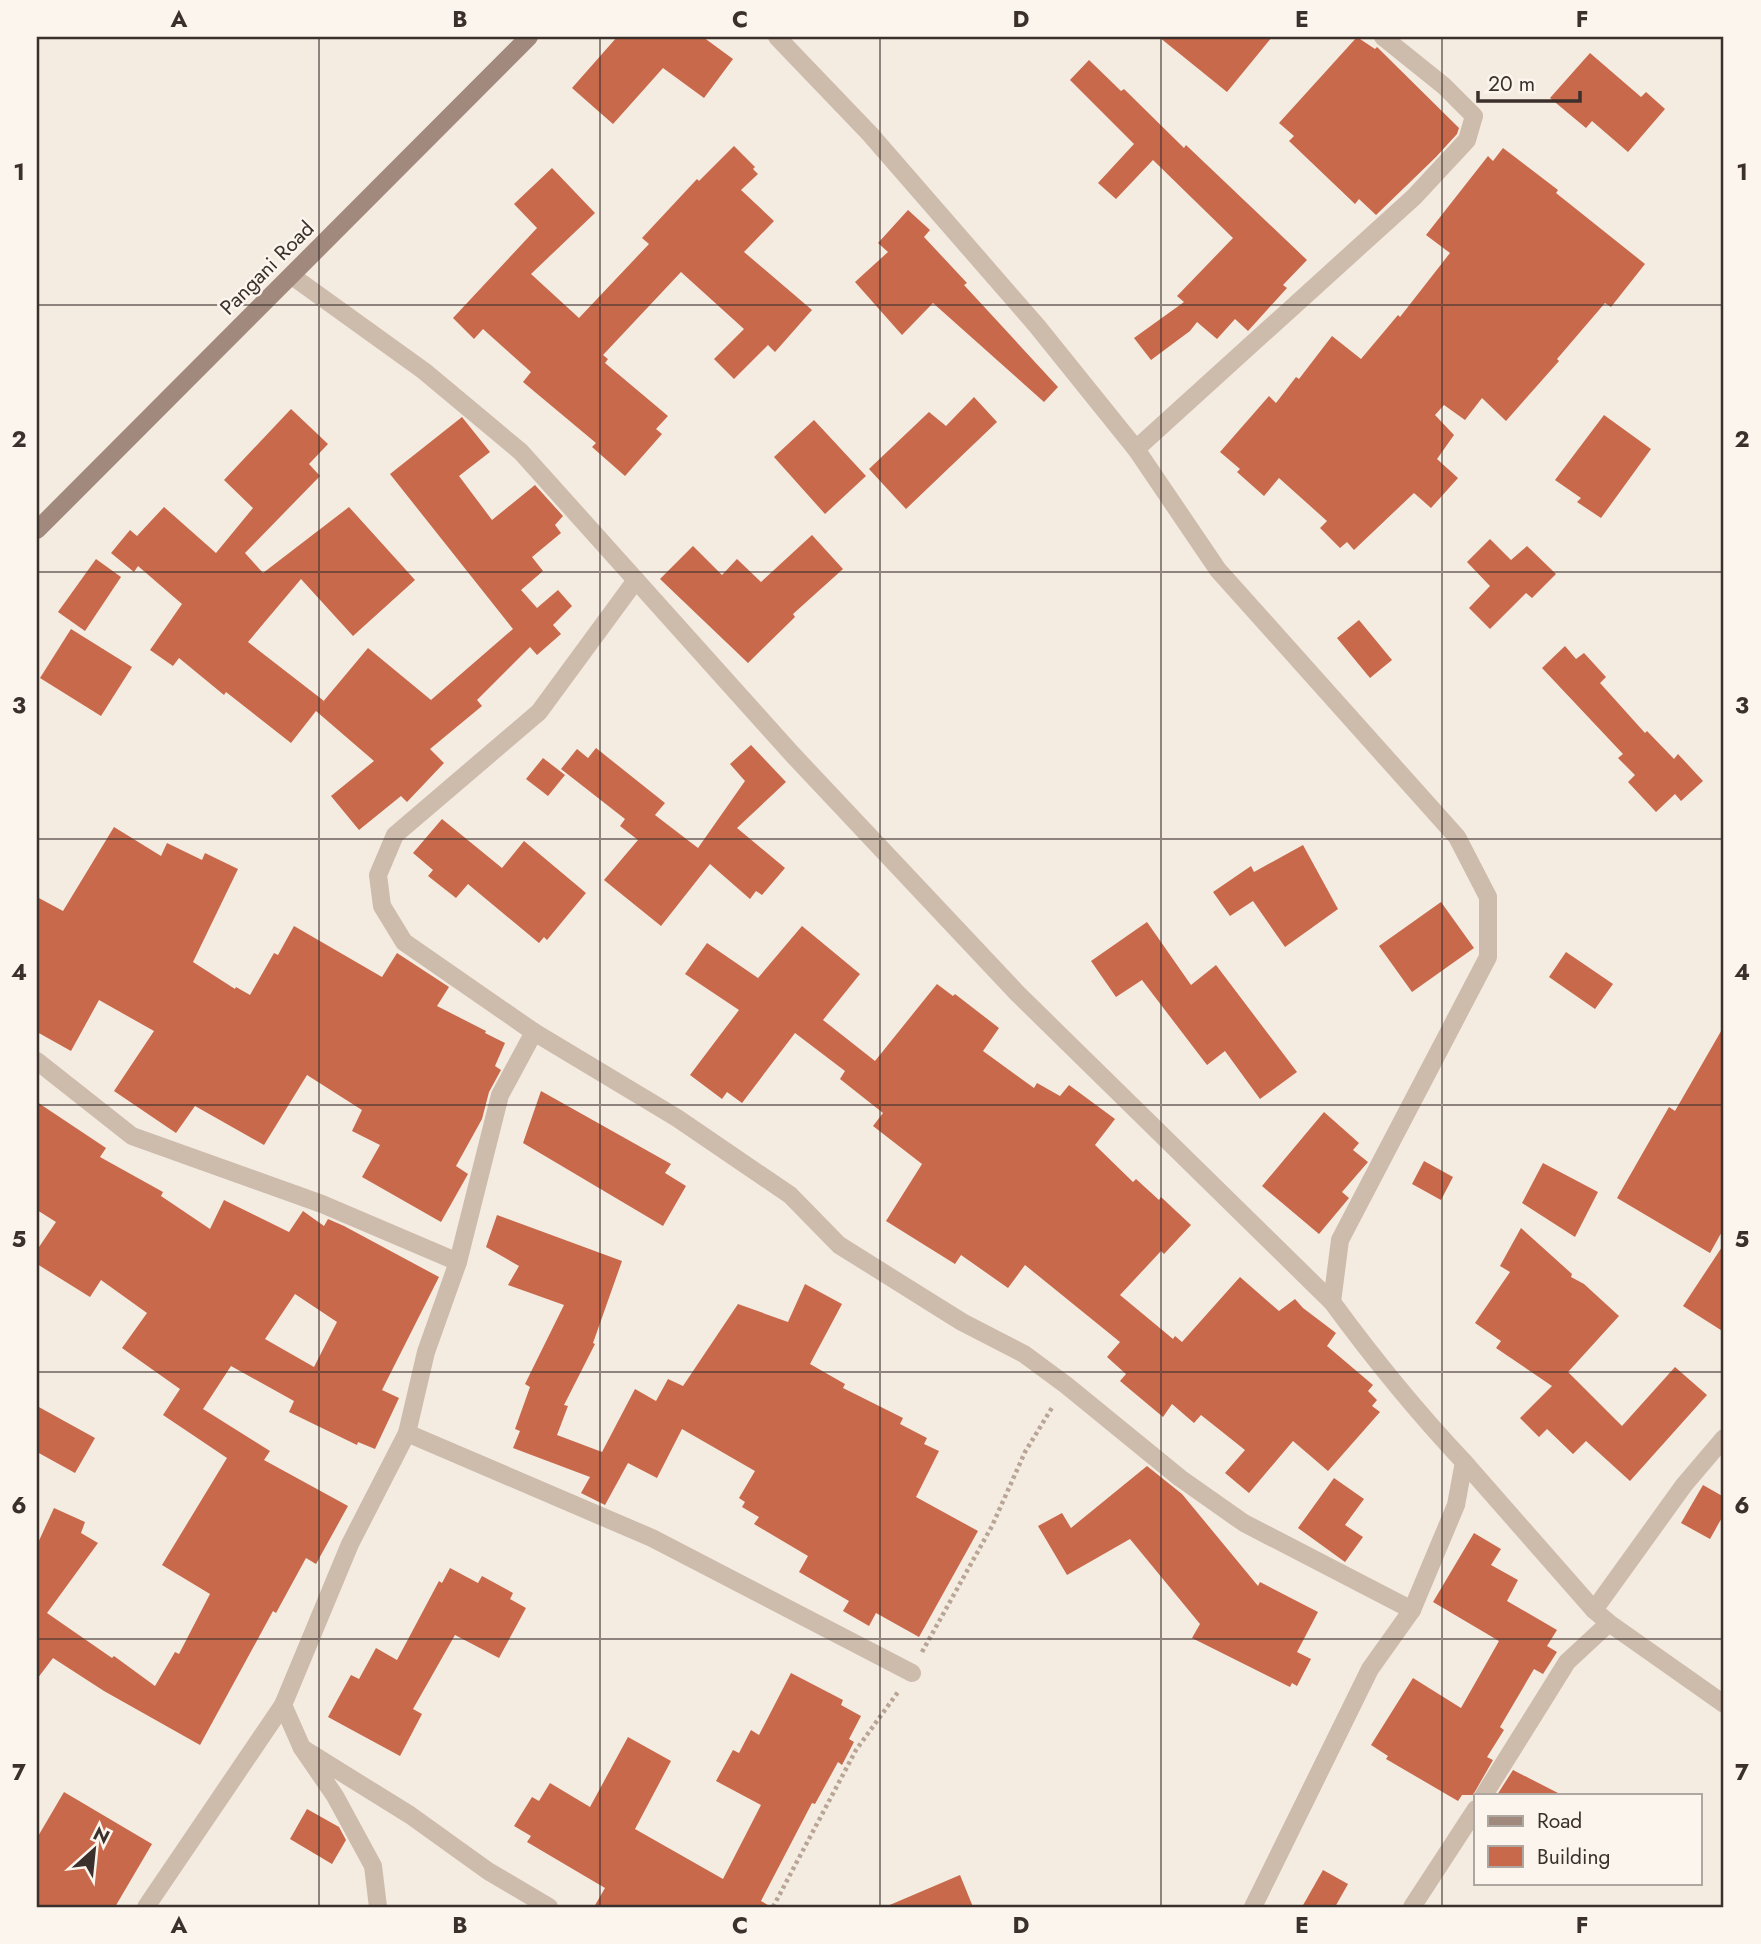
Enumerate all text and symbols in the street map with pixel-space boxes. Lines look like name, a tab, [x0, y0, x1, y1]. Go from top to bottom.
text: A	[170, 2, 188, 36]
text: B	[452, 2, 468, 36]
text: C	[732, 2, 748, 36]
text: D	[1013, 2, 1030, 36]
text: E	[1295, 2, 1309, 36]
text: F	[1576, 2, 1588, 36]
scale bar	[1478, 60, 1579, 104]
text: 20 m	[1488, 69, 1535, 99]
text: 1	[13, 155, 25, 189]
text: 1	[1736, 155, 1748, 189]
street label: Pangani Road	[213, 214, 321, 322]
text: 2	[11, 422, 27, 456]
text: 2	[1734, 422, 1750, 456]
text: 3	[12, 688, 26, 722]
text: 3	[1735, 688, 1749, 722]
text: 4	[11, 955, 27, 989]
text: 4	[1734, 955, 1750, 989]
text: 5	[12, 1222, 26, 1256]
text: 5	[1735, 1222, 1749, 1256]
text: 6	[11, 1488, 27, 1522]
text: 6	[1734, 1488, 1750, 1522]
text: 7	[12, 1755, 26, 1789]
text: 7	[1735, 1755, 1749, 1789]
legend	[1474, 1794, 1702, 1884]
text: Road	[1537, 1806, 1582, 1836]
north arrow	[60, 1814, 130, 1884]
text: N	[89, 1820, 114, 1851]
text: Building	[1537, 1842, 1610, 1872]
text: A	[170, 1908, 188, 1942]
text: B	[452, 1908, 468, 1942]
text: C	[732, 1908, 748, 1942]
text: D	[1013, 1908, 1030, 1942]
text: E	[1295, 1908, 1309, 1942]
text: F	[1576, 1908, 1588, 1942]

